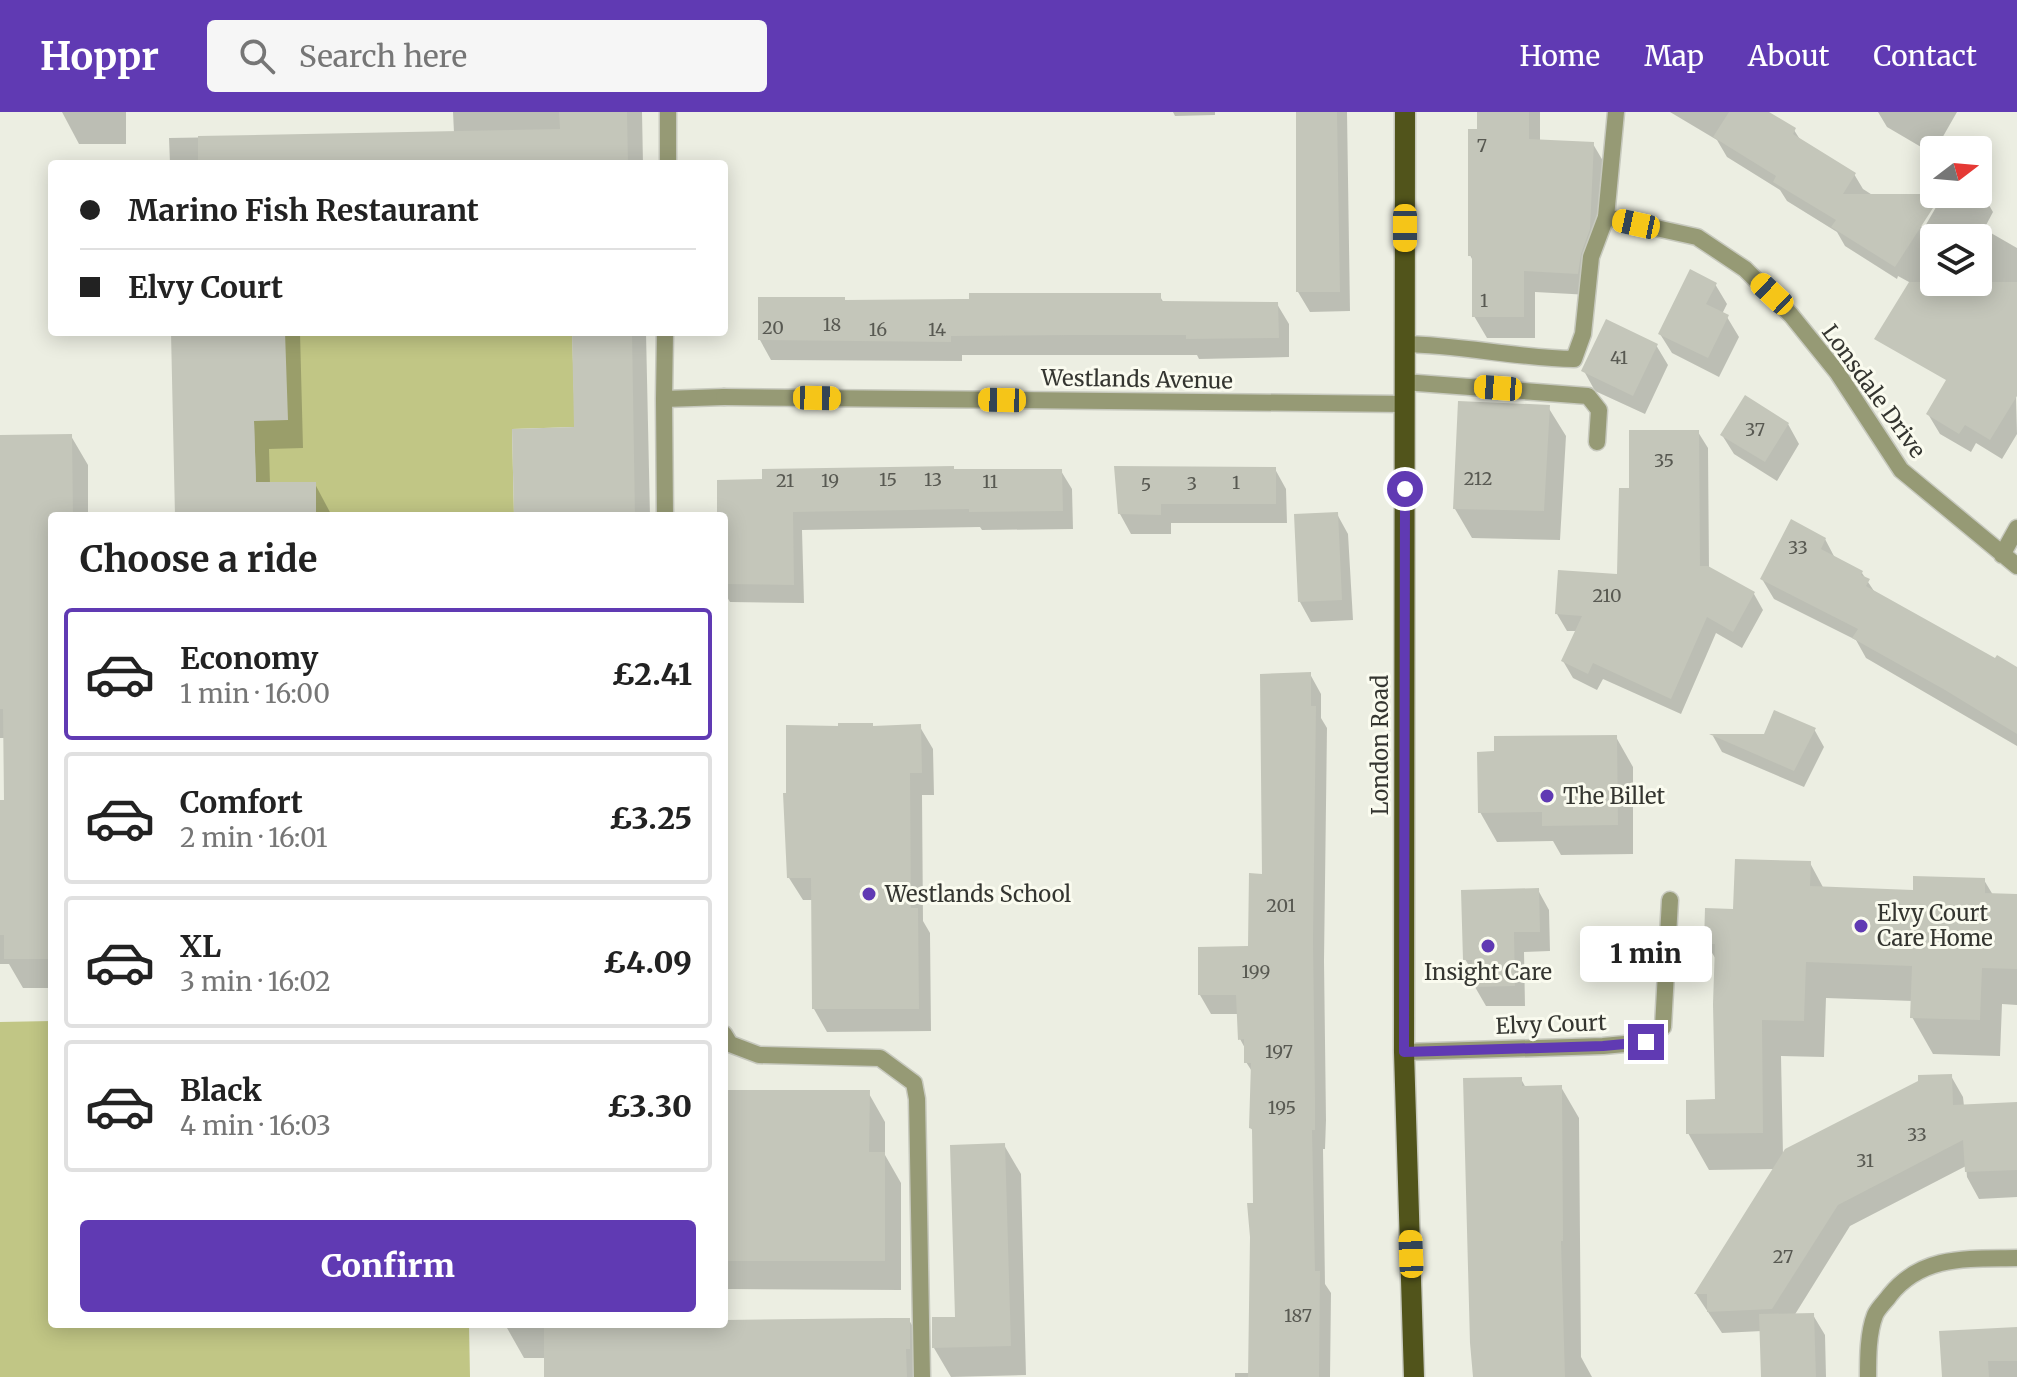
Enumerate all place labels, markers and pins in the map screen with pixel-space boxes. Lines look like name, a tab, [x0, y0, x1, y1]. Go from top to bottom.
place label: The Billet	[1563, 782, 1665, 810]
marker: The Billet	[1538, 787, 1556, 805]
place label: Westlands School	[884, 880, 1071, 908]
marker: Westlands School	[860, 885, 878, 903]
place label: Elvy Court Care Home	[1877, 899, 1993, 952]
marker: Elvy Court Care Home	[1852, 917, 1870, 935]
marker: Insight Care	[1479, 937, 1497, 955]
place label: Insight Care	[1424, 958, 1552, 986]

